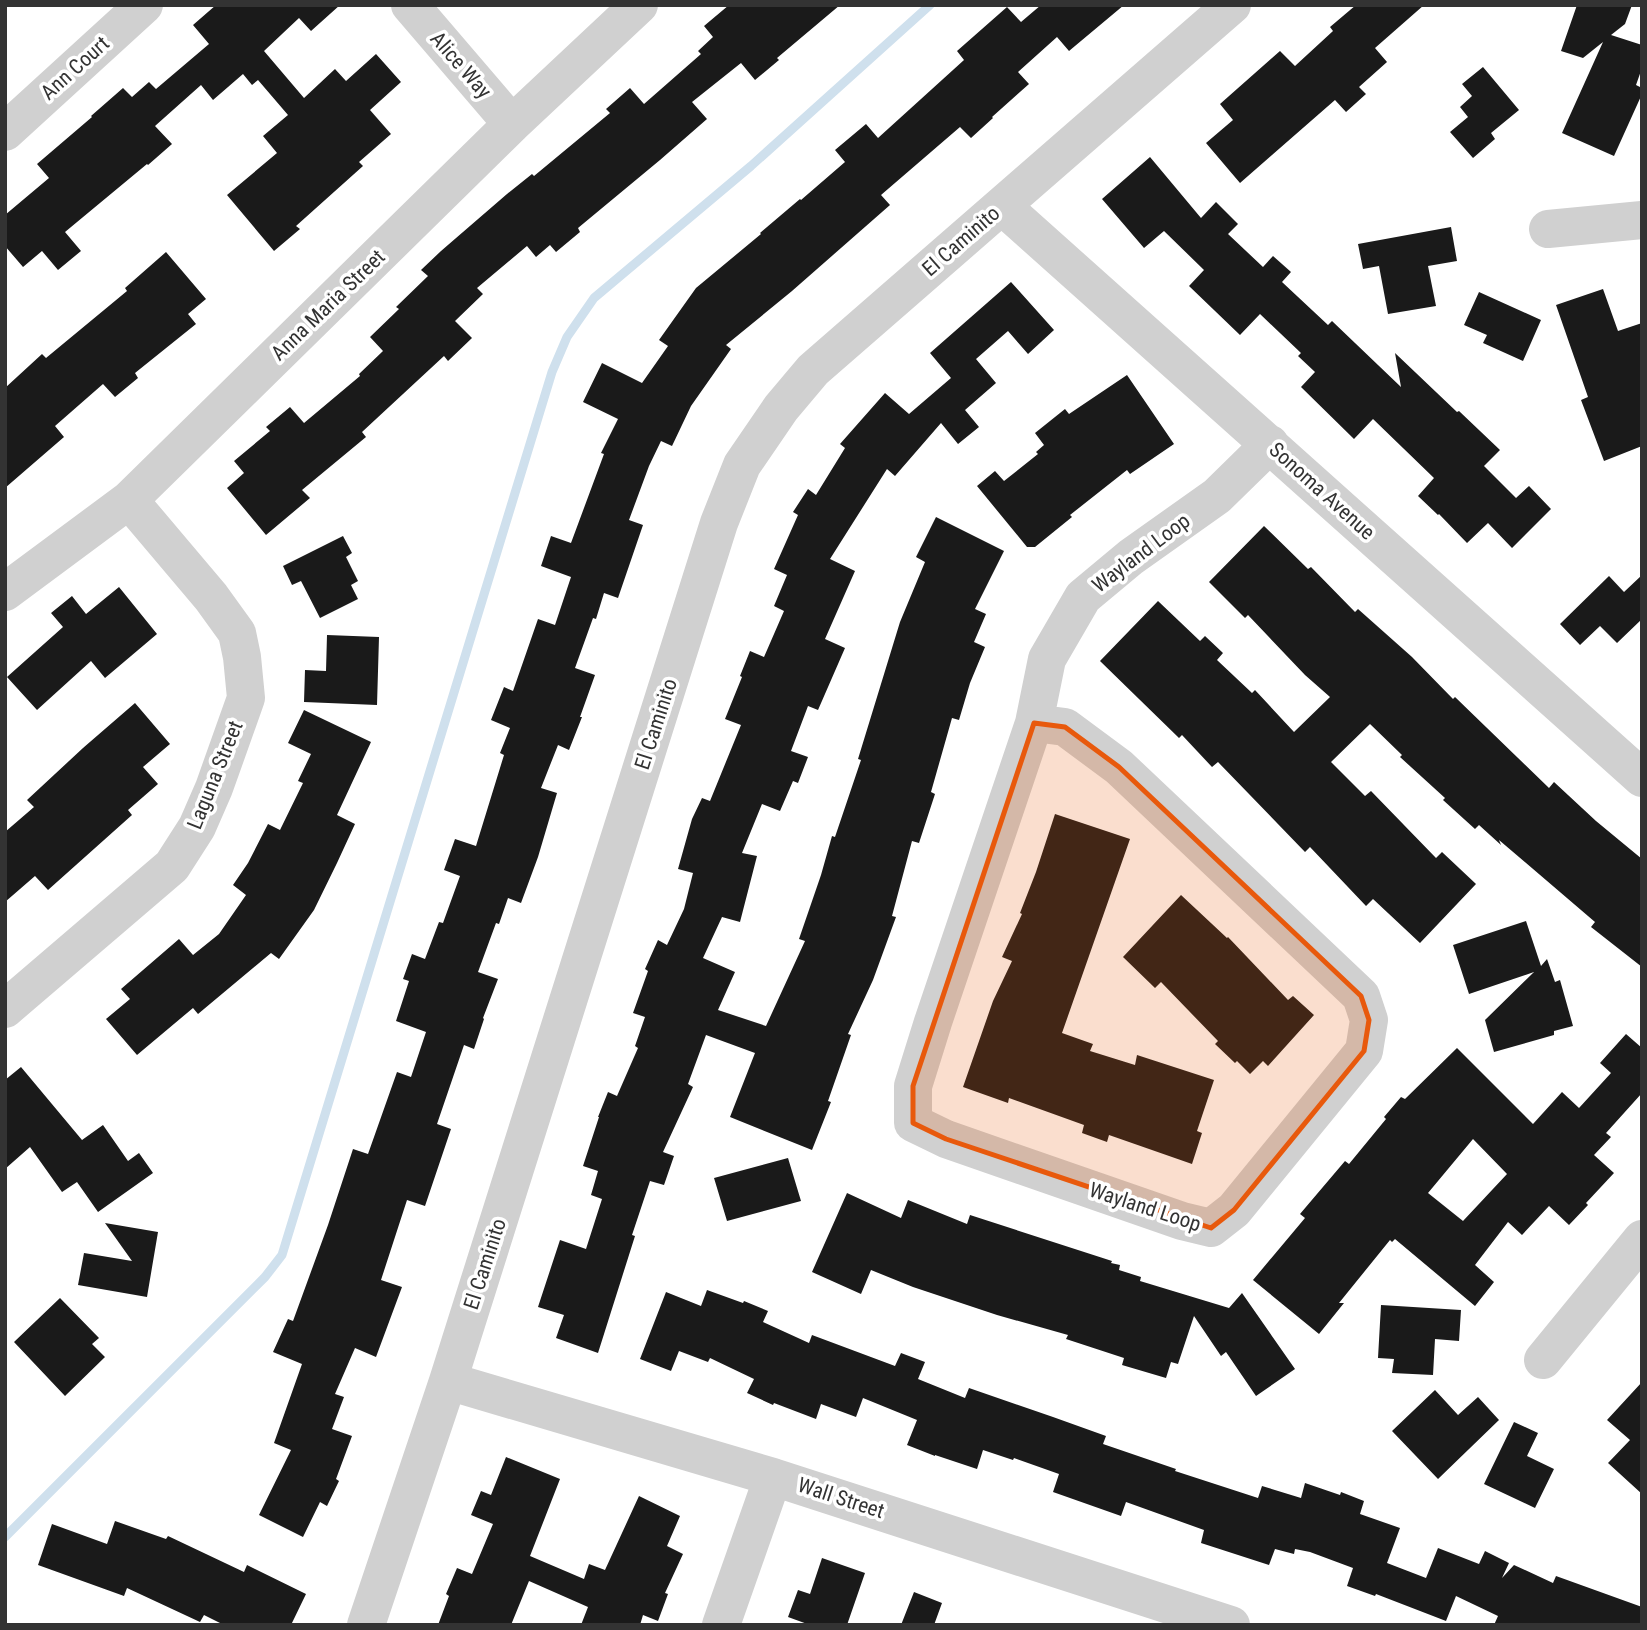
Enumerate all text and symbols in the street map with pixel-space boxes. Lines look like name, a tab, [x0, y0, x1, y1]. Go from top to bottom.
street label: Alice Way	[426, 27, 497, 103]
street label: Ann Court	[36, 31, 114, 105]
street label: El Caminito	[918, 201, 1004, 281]
street label: Anna Maria Street	[266, 245, 390, 365]
street label: Sonoma Avenue	[1264, 437, 1380, 545]
street label: Wayland Loop	[1087, 509, 1195, 597]
street label: El Caminito	[630, 675, 682, 773]
street label: Laguna Street	[182, 717, 248, 833]
street label: Wayland Loop	[1086, 1178, 1204, 1236]
street label: El Caminito	[459, 1215, 511, 1313]
street label: Wall Street	[795, 1473, 887, 1523]

